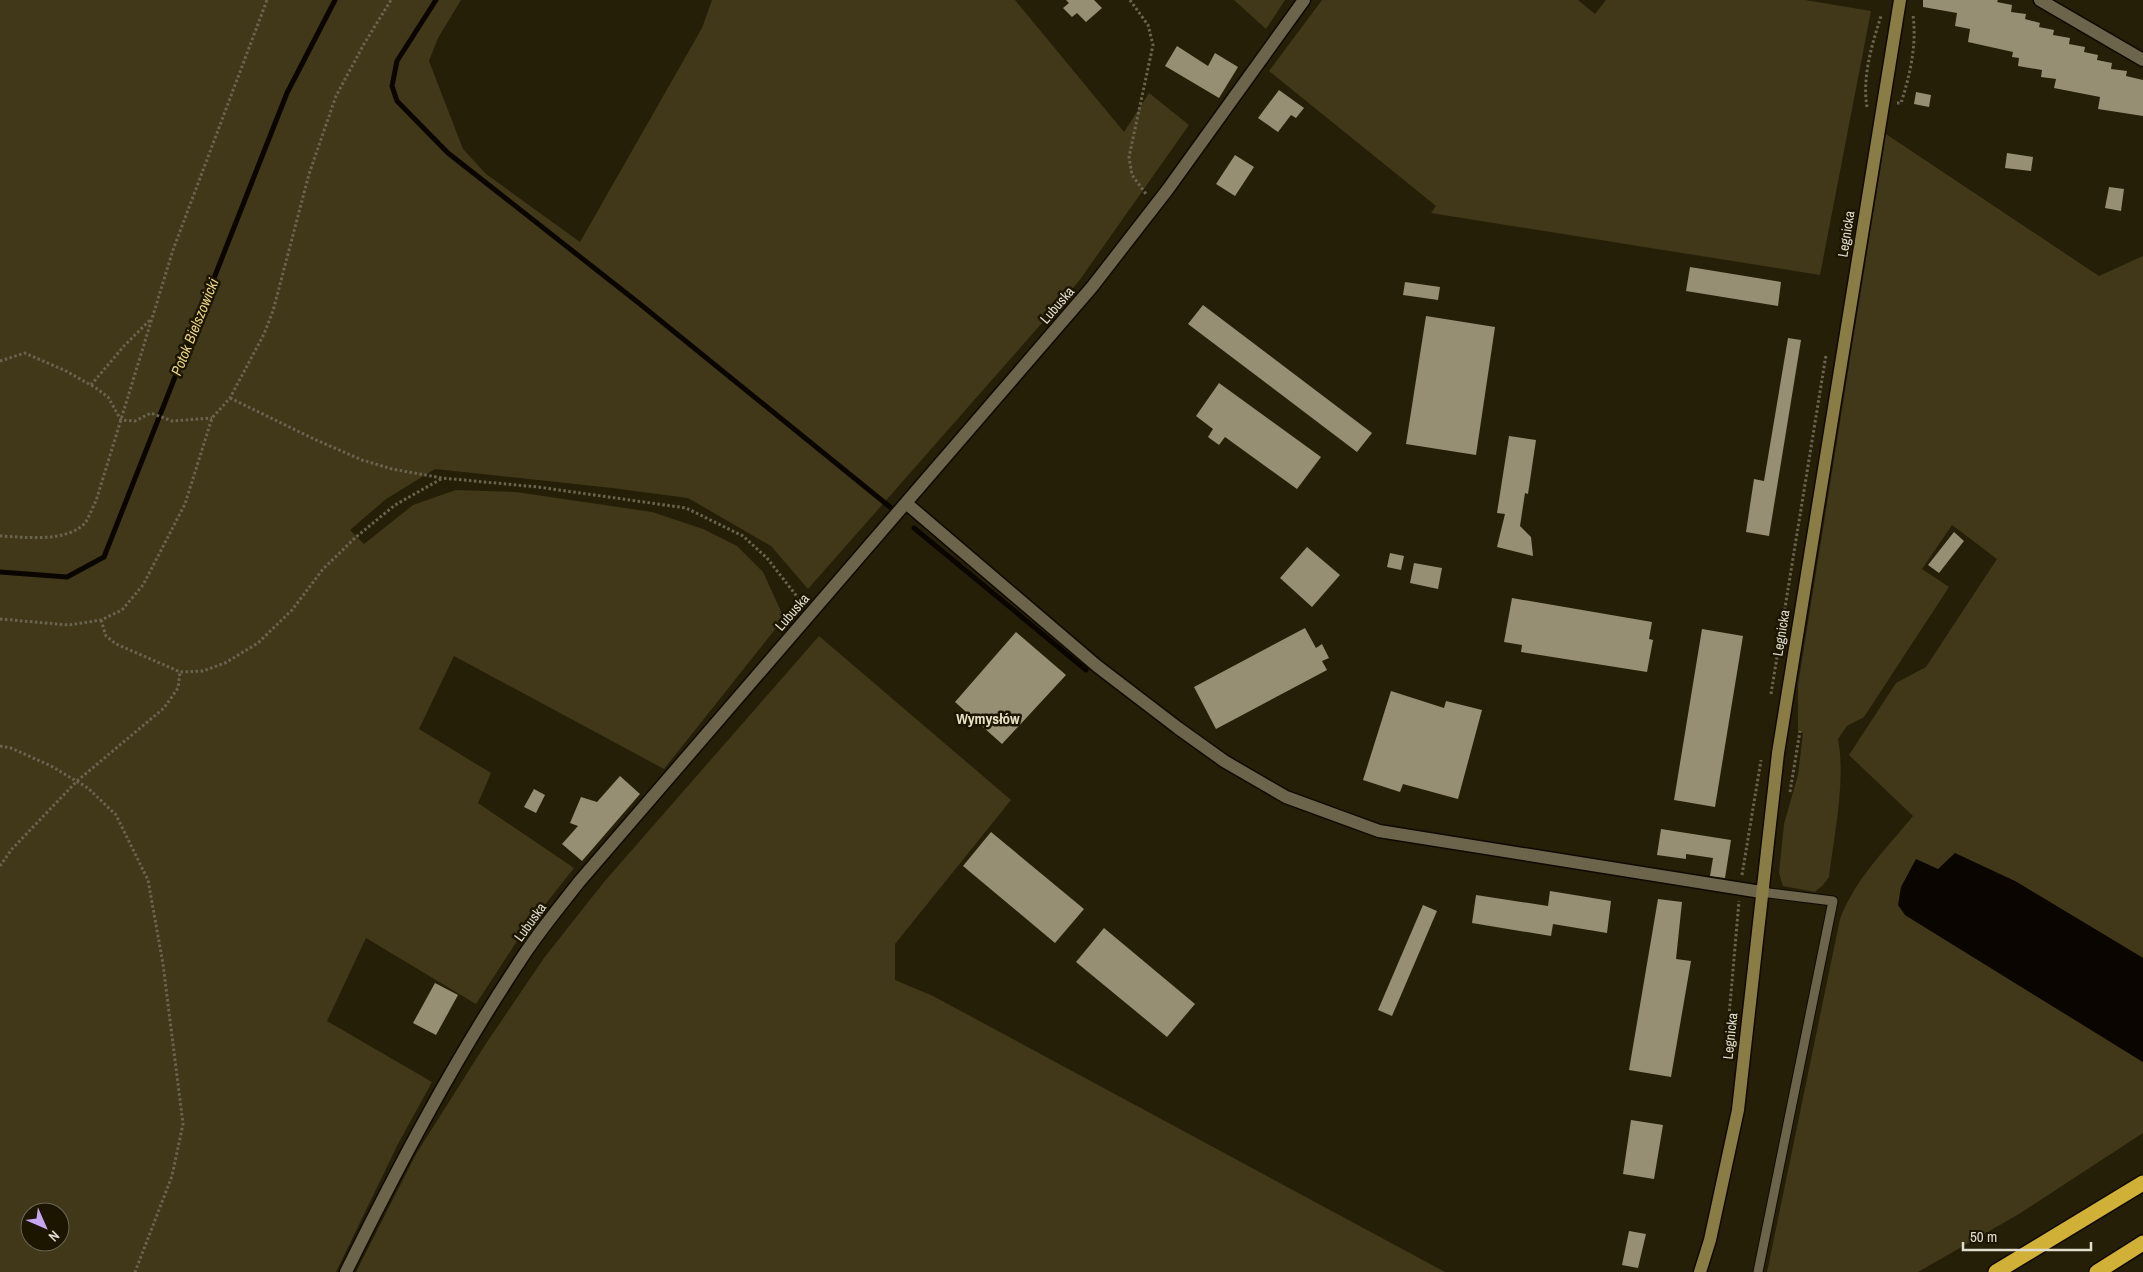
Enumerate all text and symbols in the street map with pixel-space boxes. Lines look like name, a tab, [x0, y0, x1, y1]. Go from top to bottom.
street label: Legnicka	[1833, 209, 1859, 258]
water label: Potok Bielszowicki	[165, 274, 224, 379]
street label: Lubuska	[1036, 282, 1078, 327]
street label: Lubuska	[771, 589, 813, 634]
street label: Legnicka	[1768, 608, 1794, 657]
district label: Wymysłów	[956, 708, 1020, 729]
street label: Lubuska	[510, 899, 550, 945]
street label: Legnicka	[1719, 1011, 1741, 1060]
north arrow	[20, 1202, 70, 1252]
scale bar	[1963, 1220, 2090, 1252]
text: 50 m	[1970, 1226, 1997, 1247]
text: N	[45, 1227, 63, 1245]

